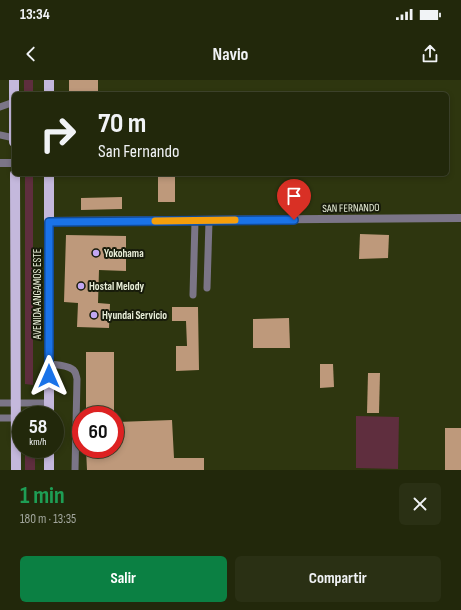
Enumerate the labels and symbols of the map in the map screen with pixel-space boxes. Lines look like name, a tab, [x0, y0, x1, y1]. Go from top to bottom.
pin	[277, 179, 311, 220]
street label: SAN FERNANDO	[322, 201, 380, 215]
place label: Yokohama	[104, 247, 144, 260]
marker: Yokohama	[91, 248, 101, 258]
street label: AVENIDA ANGAMOS ESTE	[31, 249, 44, 340]
place label: Hostal Melody	[89, 280, 144, 293]
marker: Hostal Melody	[76, 281, 86, 291]
place label: Hyundai Servicio	[102, 309, 167, 322]
marker: Hyundai Servicio	[89, 310, 99, 320]
position arrow	[28, 355, 70, 397]
speed limit sign: 60	[72, 406, 124, 458]

